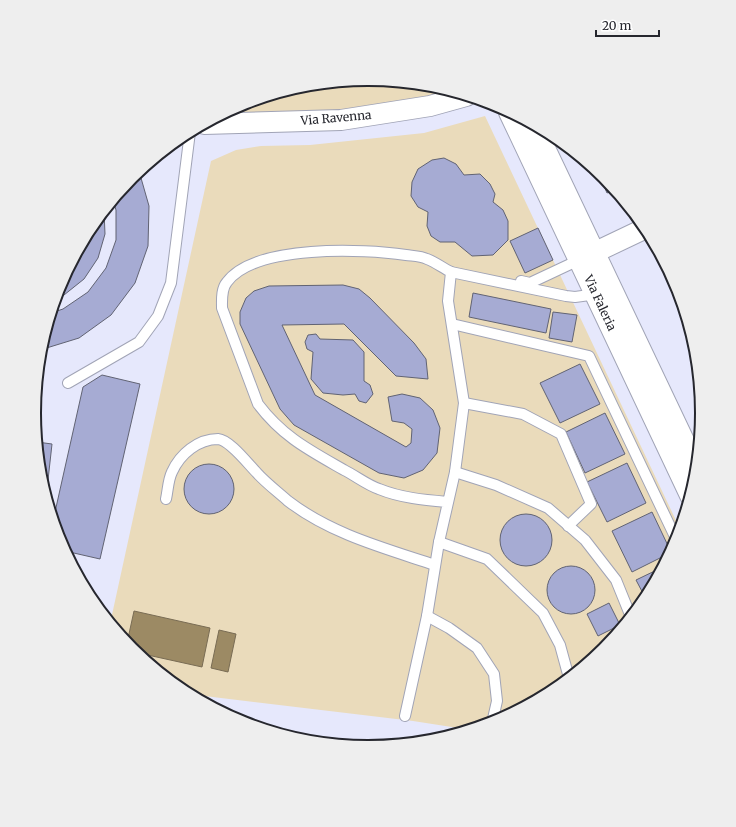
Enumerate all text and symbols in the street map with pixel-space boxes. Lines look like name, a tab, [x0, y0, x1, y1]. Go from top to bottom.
scale bar	[596, 12, 659, 38]
text: 20 m	[602, 18, 631, 33]
street label: Via Ravenna	[299, 107, 373, 128]
street label: Via Faleria	[581, 271, 620, 334]

